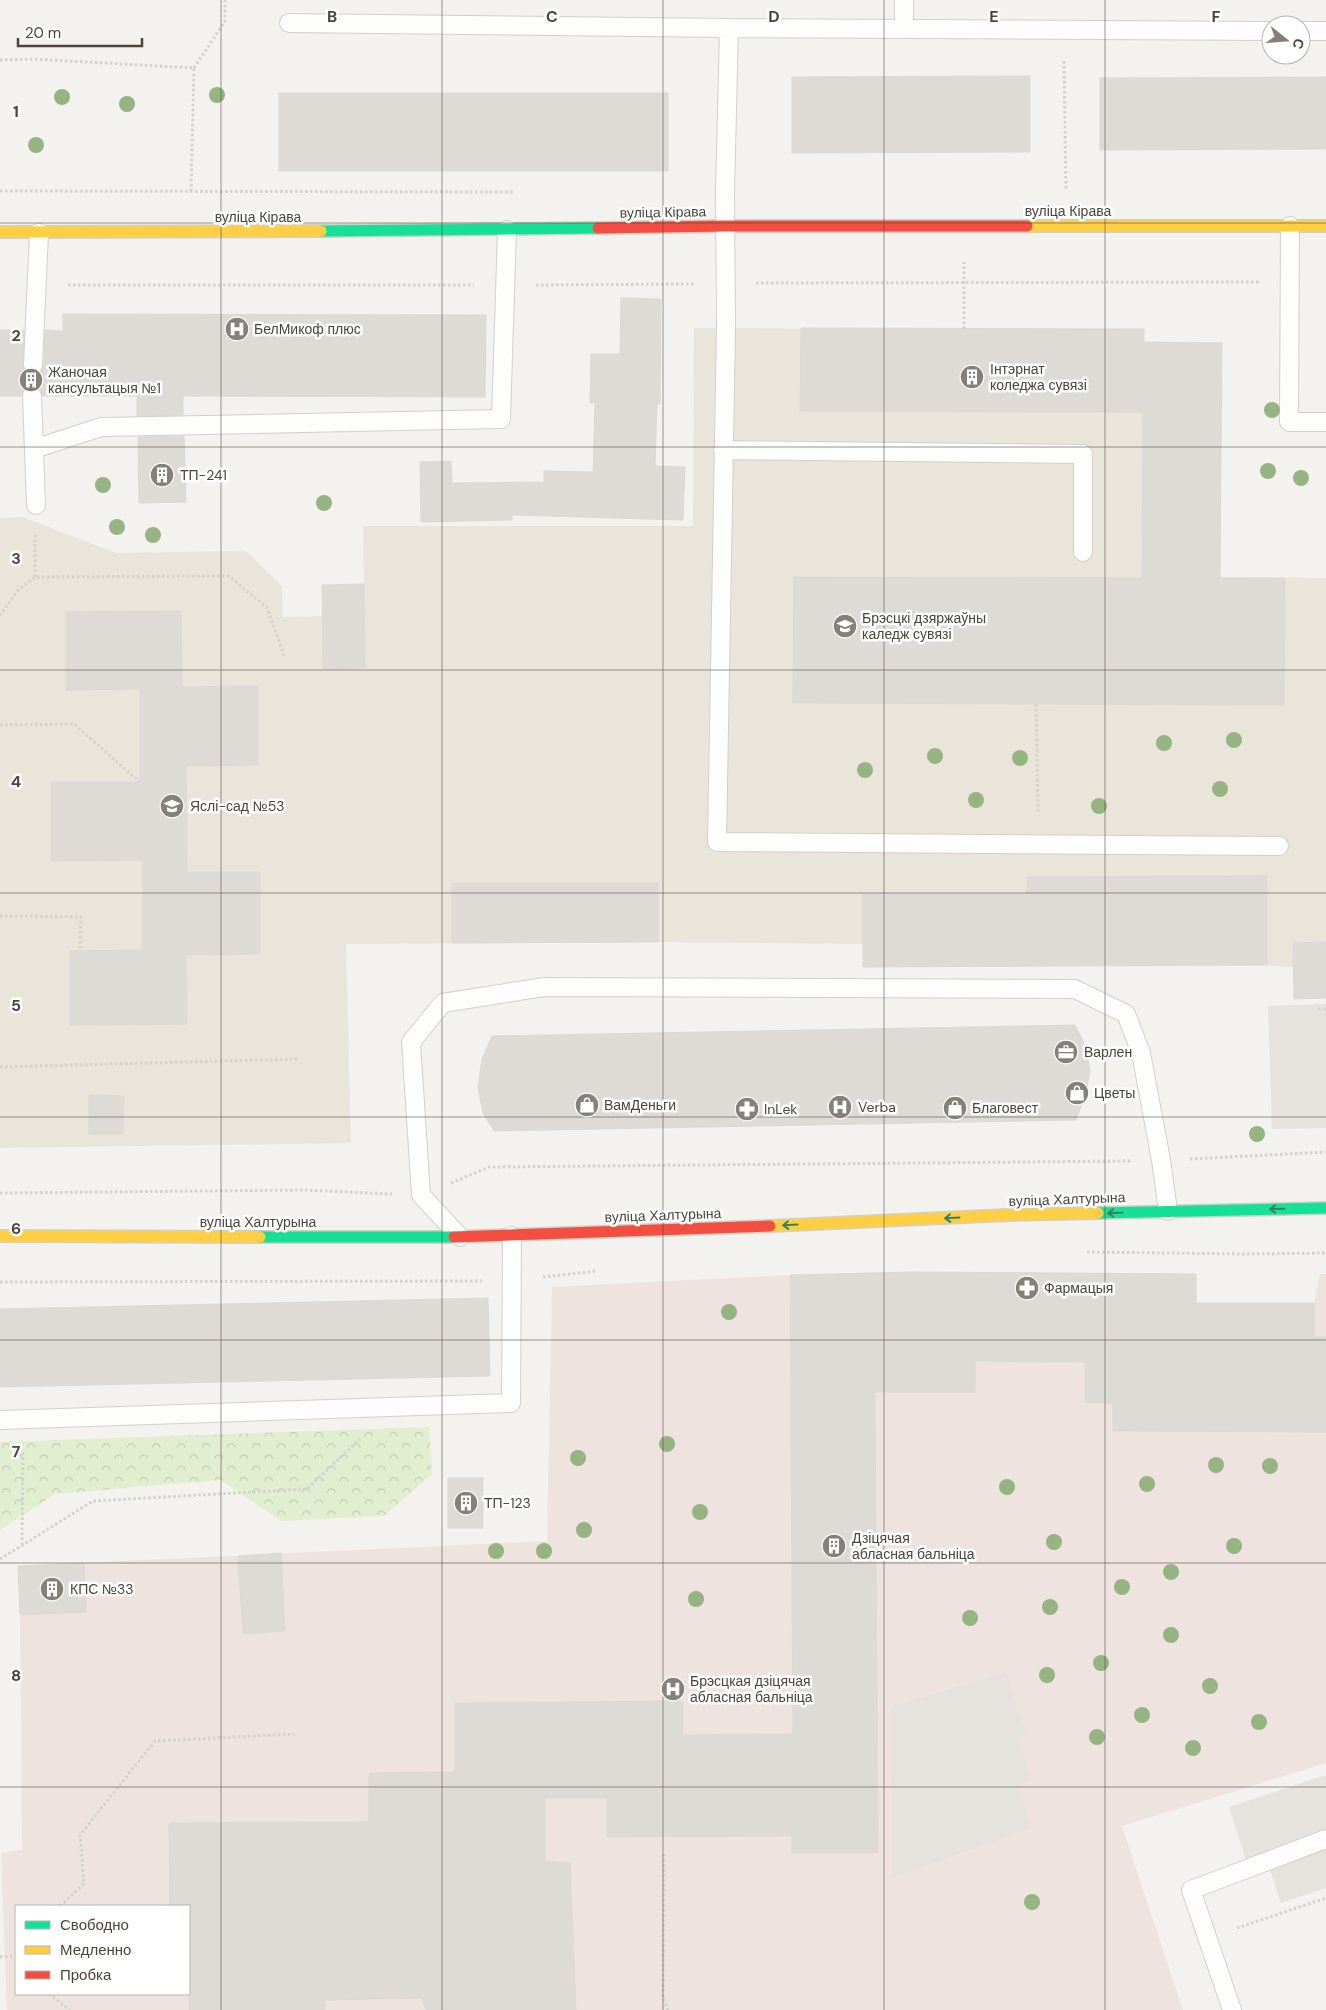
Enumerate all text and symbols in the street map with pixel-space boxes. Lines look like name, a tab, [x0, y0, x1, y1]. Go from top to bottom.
text: B	[327, 6, 337, 27]
text: C	[546, 6, 558, 27]
text: D	[768, 6, 780, 27]
text: E	[989, 6, 999, 27]
text: F	[1212, 6, 1221, 27]
scale bar	[18, 15, 141, 47]
north arrow	[1261, 15, 1311, 65]
text: 20 m	[25, 23, 61, 43]
text: С	[1288, 36, 1309, 51]
text: 1	[13, 101, 19, 122]
street label: вуліца Кірава	[620, 202, 707, 222]
street label: вуліца Кірава	[1025, 202, 1111, 220]
street label: вуліца Кірава	[215, 208, 301, 226]
hospital icon: БелМикоф плюс	[224, 316, 250, 342]
place label: БелМикоф плюс	[254, 320, 361, 338]
text: 2	[11, 325, 21, 346]
place label: Інтэрнат коледжа сувязі	[990, 360, 1087, 394]
place label: Жаночая кансультацыя №1	[48, 363, 161, 397]
building icon: Інтэрнат коледжа сувязі	[959, 364, 985, 390]
building icon: Жаночая кансультацыя №1	[18, 367, 44, 393]
building icon: ТП-241	[149, 462, 175, 488]
place label: ТП-241	[180, 466, 227, 484]
text: 3	[11, 548, 21, 569]
place label: Брэсцкі дзяржаўны каледж сувязі	[862, 609, 986, 643]
school or university icon: Брэсцкі дзяржаўны каледж сувязі	[832, 613, 858, 639]
text: 4	[11, 771, 21, 792]
school or university icon: Яслі-сад №53	[159, 793, 185, 819]
place label: Яслі-сад №53	[190, 797, 284, 815]
text: 5	[11, 995, 21, 1016]
office icon: Варлен	[1053, 1039, 1079, 1065]
place label: Варлен	[1084, 1043, 1132, 1061]
shop icon: Цветы	[1064, 1080, 1090, 1106]
place label: Цветы	[1094, 1084, 1135, 1102]
shop icon: ВамДеньги	[574, 1092, 600, 1118]
hospital icon: Verba	[827, 1094, 853, 1120]
shop icon: Благовест	[942, 1095, 968, 1121]
place label: ВамДеньги	[604, 1096, 676, 1114]
pharmacy icon: InLek	[734, 1096, 760, 1122]
place label: Verba	[858, 1098, 896, 1116]
place label: Благовест	[972, 1099, 1039, 1117]
place label: InLek	[764, 1100, 797, 1118]
street label: вуліца Халтурына	[1008, 1188, 1126, 1210]
street label: вуліца Халтурына	[604, 1204, 722, 1226]
one-way arrow	[1270, 1204, 1286, 1214]
one-way arrow	[1107, 1208, 1123, 1217]
street label: вуліца Халтурына	[200, 1213, 317, 1231]
one-way arrow	[945, 1213, 961, 1222]
text: 6	[11, 1218, 21, 1239]
one-way arrow	[782, 1220, 798, 1230]
pharmacy icon: Фармацыя	[1014, 1275, 1040, 1301]
place label: Фармацыя	[1044, 1279, 1113, 1297]
text: 7	[12, 1441, 21, 1462]
building icon: ТП-123	[453, 1490, 479, 1516]
place label: ТП-123	[484, 1494, 531, 1512]
place label: Дзіцячая абласная бальніца	[852, 1529, 975, 1563]
building icon: Дзіцячая абласная бальніца	[821, 1533, 847, 1559]
building icon: КПС №33	[39, 1576, 65, 1602]
place label: КПС №33	[70, 1580, 134, 1598]
text: 8	[11, 1665, 21, 1686]
place label: Брэсцкая дзіцячая абласная бальніца	[690, 1672, 813, 1706]
hospital icon: Брэсцкая дзіцячая абласная бальніца	[660, 1676, 686, 1702]
legend	[15, 1905, 190, 1995]
text: Свободно	[60, 1915, 129, 1935]
text: Медленно	[60, 1940, 131, 1960]
text: Пробка	[60, 1965, 112, 1985]

